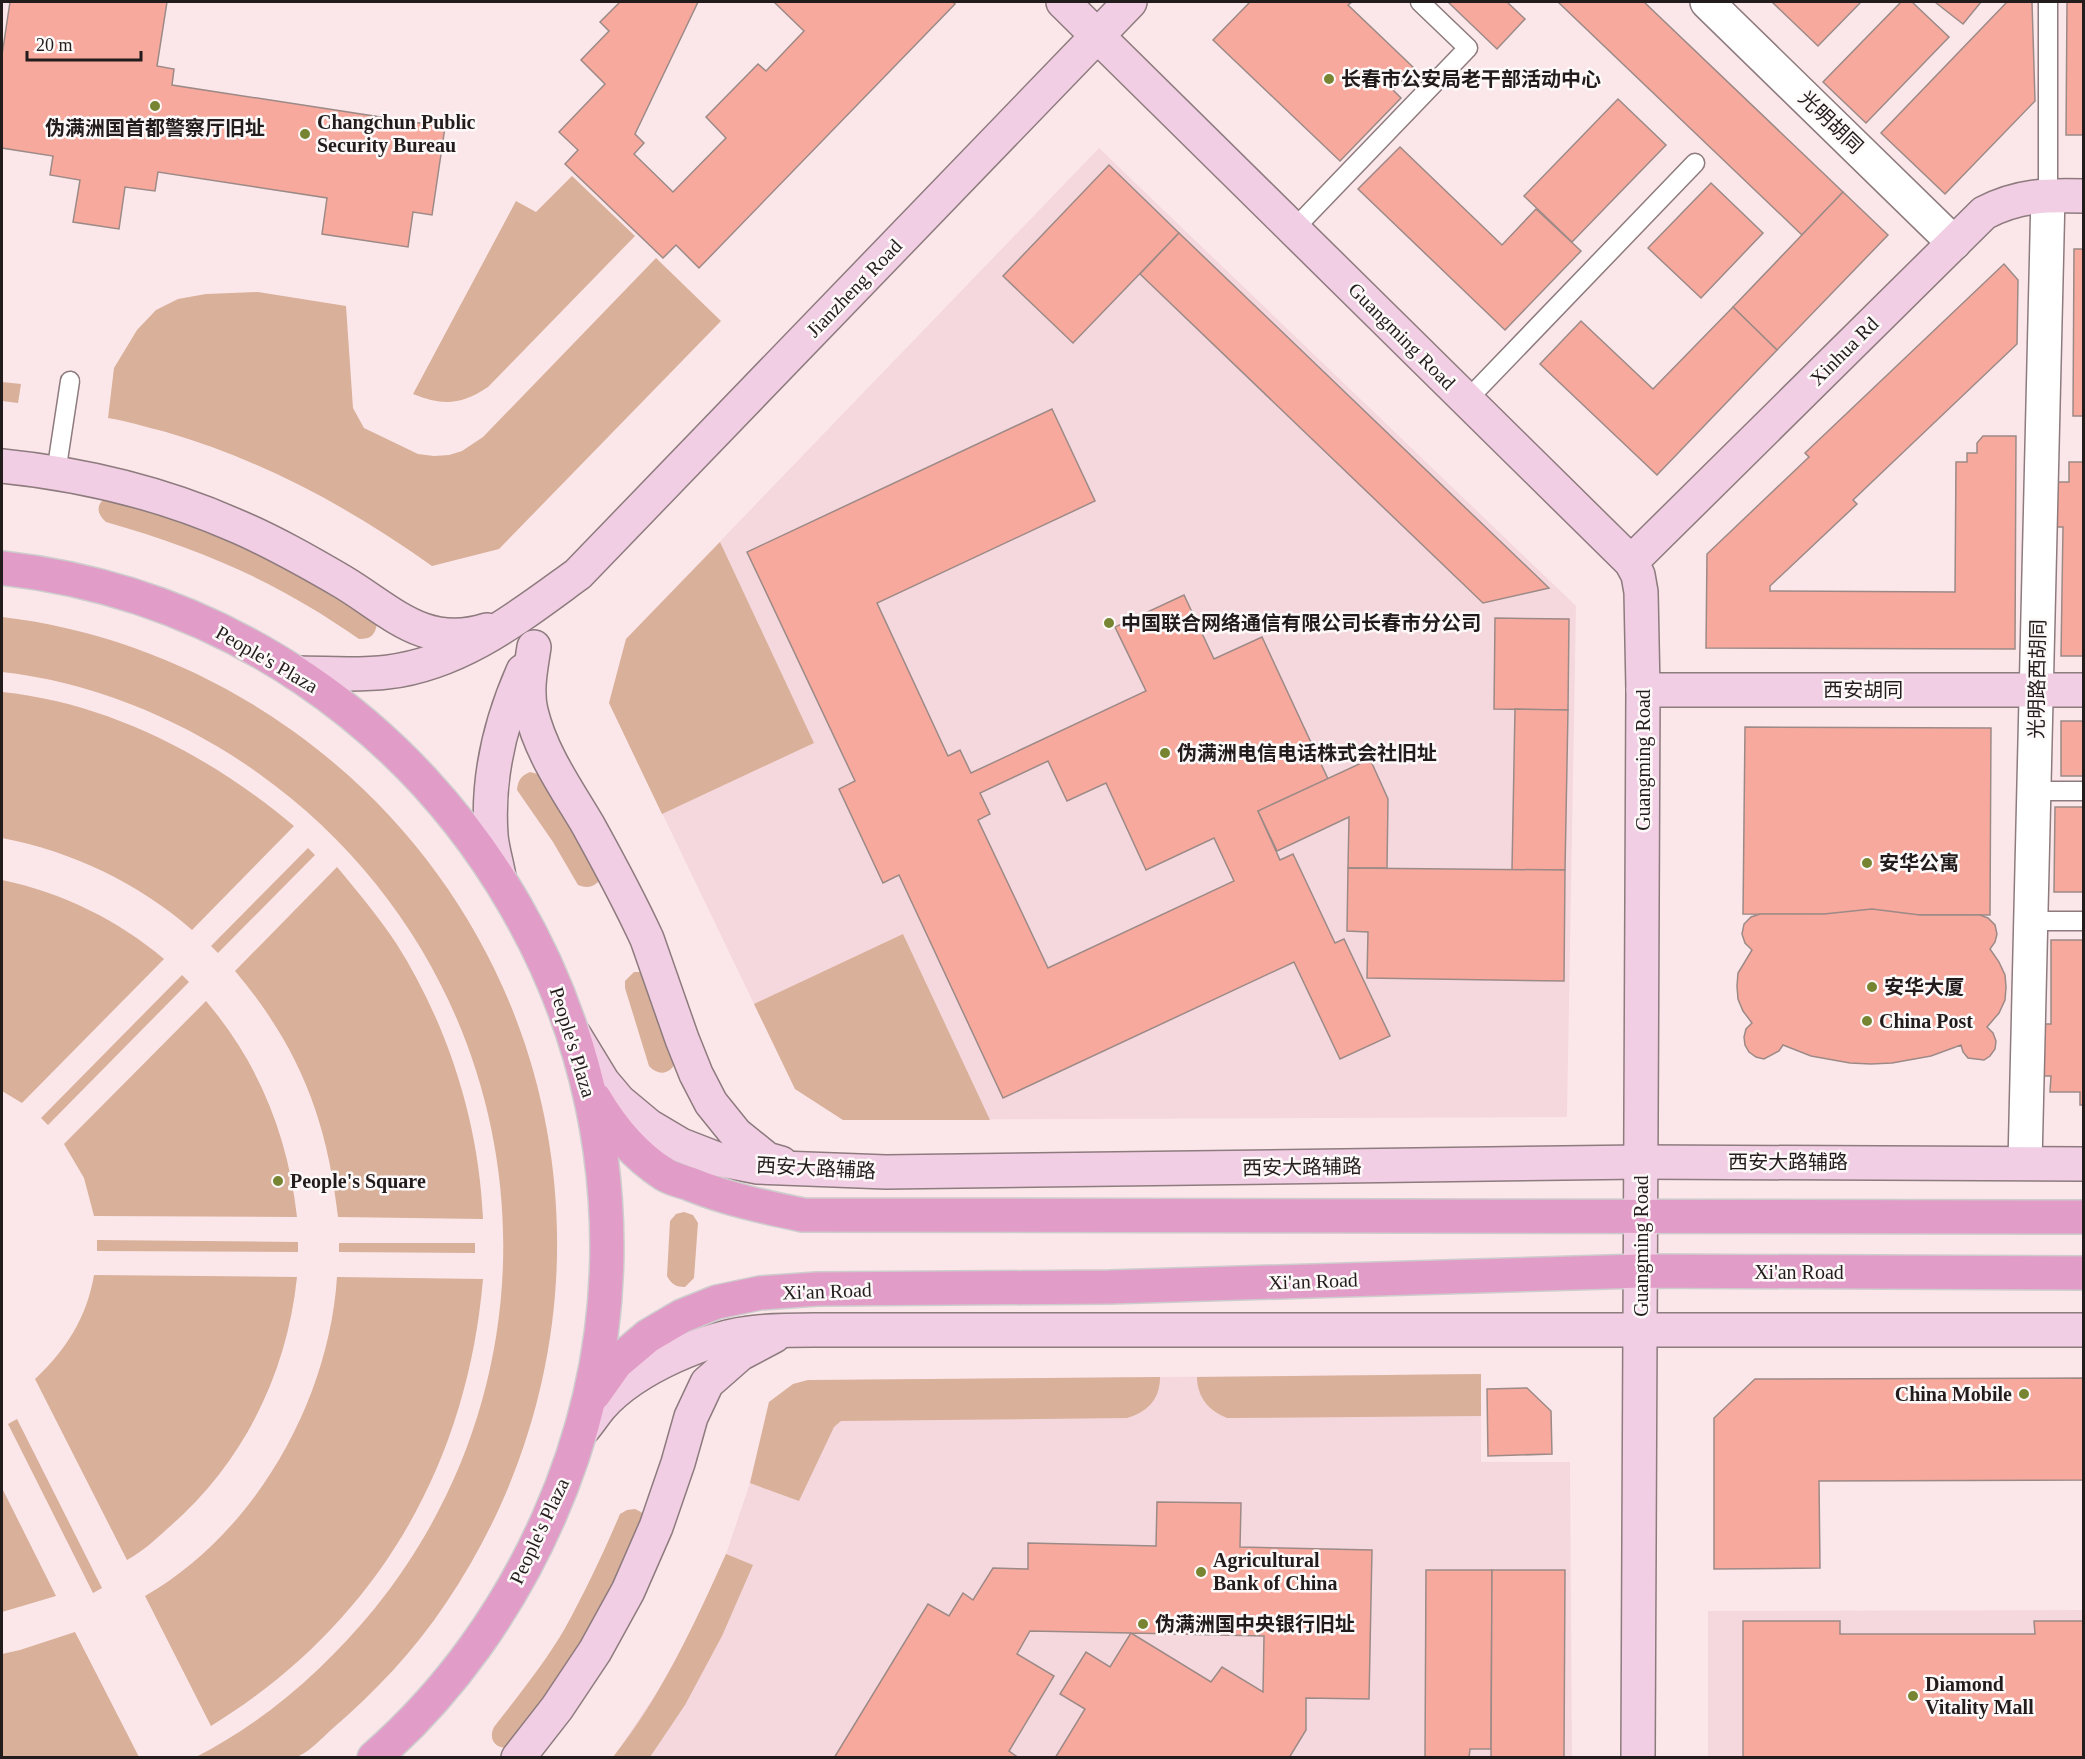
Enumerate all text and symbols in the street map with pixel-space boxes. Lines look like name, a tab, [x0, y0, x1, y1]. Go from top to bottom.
scale bar	[27, 24, 141, 62]
text: 20 m	[36, 35, 73, 55]
place label: 长春市公安局老干部活动中心	[1341, 68, 1601, 90]
marker: 长春市公安局老干部活动中心	[1322, 72, 1336, 86]
street label: 光明胡同	[1795, 86, 1867, 158]
marker: 伪满洲国首都警察厅旧址	[148, 99, 162, 113]
place label: Changchun Public Security Bureau	[317, 111, 476, 157]
place label: 伪满洲国首都警察厅旧址	[45, 117, 265, 139]
marker: Changchun Public Security Bureau	[298, 127, 312, 141]
street label: Jianzheng Road	[802, 235, 907, 342]
street label: Guangming Road	[1343, 278, 1460, 395]
street label: Xinhua Rd	[1805, 312, 1883, 390]
place label: 中国联合网络通信有限公司长春市分公司	[1121, 612, 1481, 634]
marker: 中国联合网络通信有限公司长春市分公司	[1102, 616, 1116, 630]
street label: 光明路西胡同	[2025, 619, 2049, 739]
street label: People's Plaza	[212, 621, 322, 698]
street label: 西安胡同	[1823, 679, 1903, 701]
street label: Guangming Road	[1632, 689, 1655, 831]
place label: 伪满洲电信电话株式会社旧址	[1177, 742, 1437, 764]
marker: 伪满洲电信电话株式会社旧址	[1158, 746, 1172, 760]
place label: 安华公寓	[1879, 852, 1959, 874]
marker: 安华公寓	[1860, 856, 1874, 870]
place label: 安华大厦	[1884, 976, 1964, 998]
marker: 安华大厦	[1865, 980, 1879, 994]
street label: People's Plaza	[545, 984, 600, 1100]
place label: China Post	[1879, 1010, 1973, 1032]
marker: China Post	[1860, 1014, 1874, 1028]
street label: 西安大路辅路	[1728, 1151, 1848, 1173]
street label: 西安大路辅路	[756, 1154, 876, 1182]
street label: 西安大路辅路	[1242, 1155, 1362, 1179]
place label: People's Square	[290, 1170, 426, 1193]
marker: People's Square	[271, 1174, 285, 1188]
street label: Guangming Road	[1630, 1175, 1653, 1317]
street label: Xi'an Road	[1754, 1261, 1844, 1283]
street label: Xi'an Road	[1268, 1268, 1358, 1294]
street label: Xi'an Road	[782, 1278, 872, 1304]
place label: China Mobile	[1895, 1383, 2012, 1405]
marker: China Mobile	[2017, 1387, 2031, 1401]
street label: People's Plaza	[505, 1475, 574, 1588]
place label: Agricultural Bank of China	[1213, 1549, 1338, 1594]
marker: Agricultural Bank of China	[1194, 1565, 1208, 1579]
place label: 伪满洲国中央银行旧址	[1155, 1613, 1355, 1635]
marker: 伪满洲国中央银行旧址	[1136, 1617, 1150, 1631]
place label: Diamond Vitality Mall	[1925, 1673, 2034, 1719]
marker: Diamond Vitality Mall	[1906, 1689, 1920, 1703]

